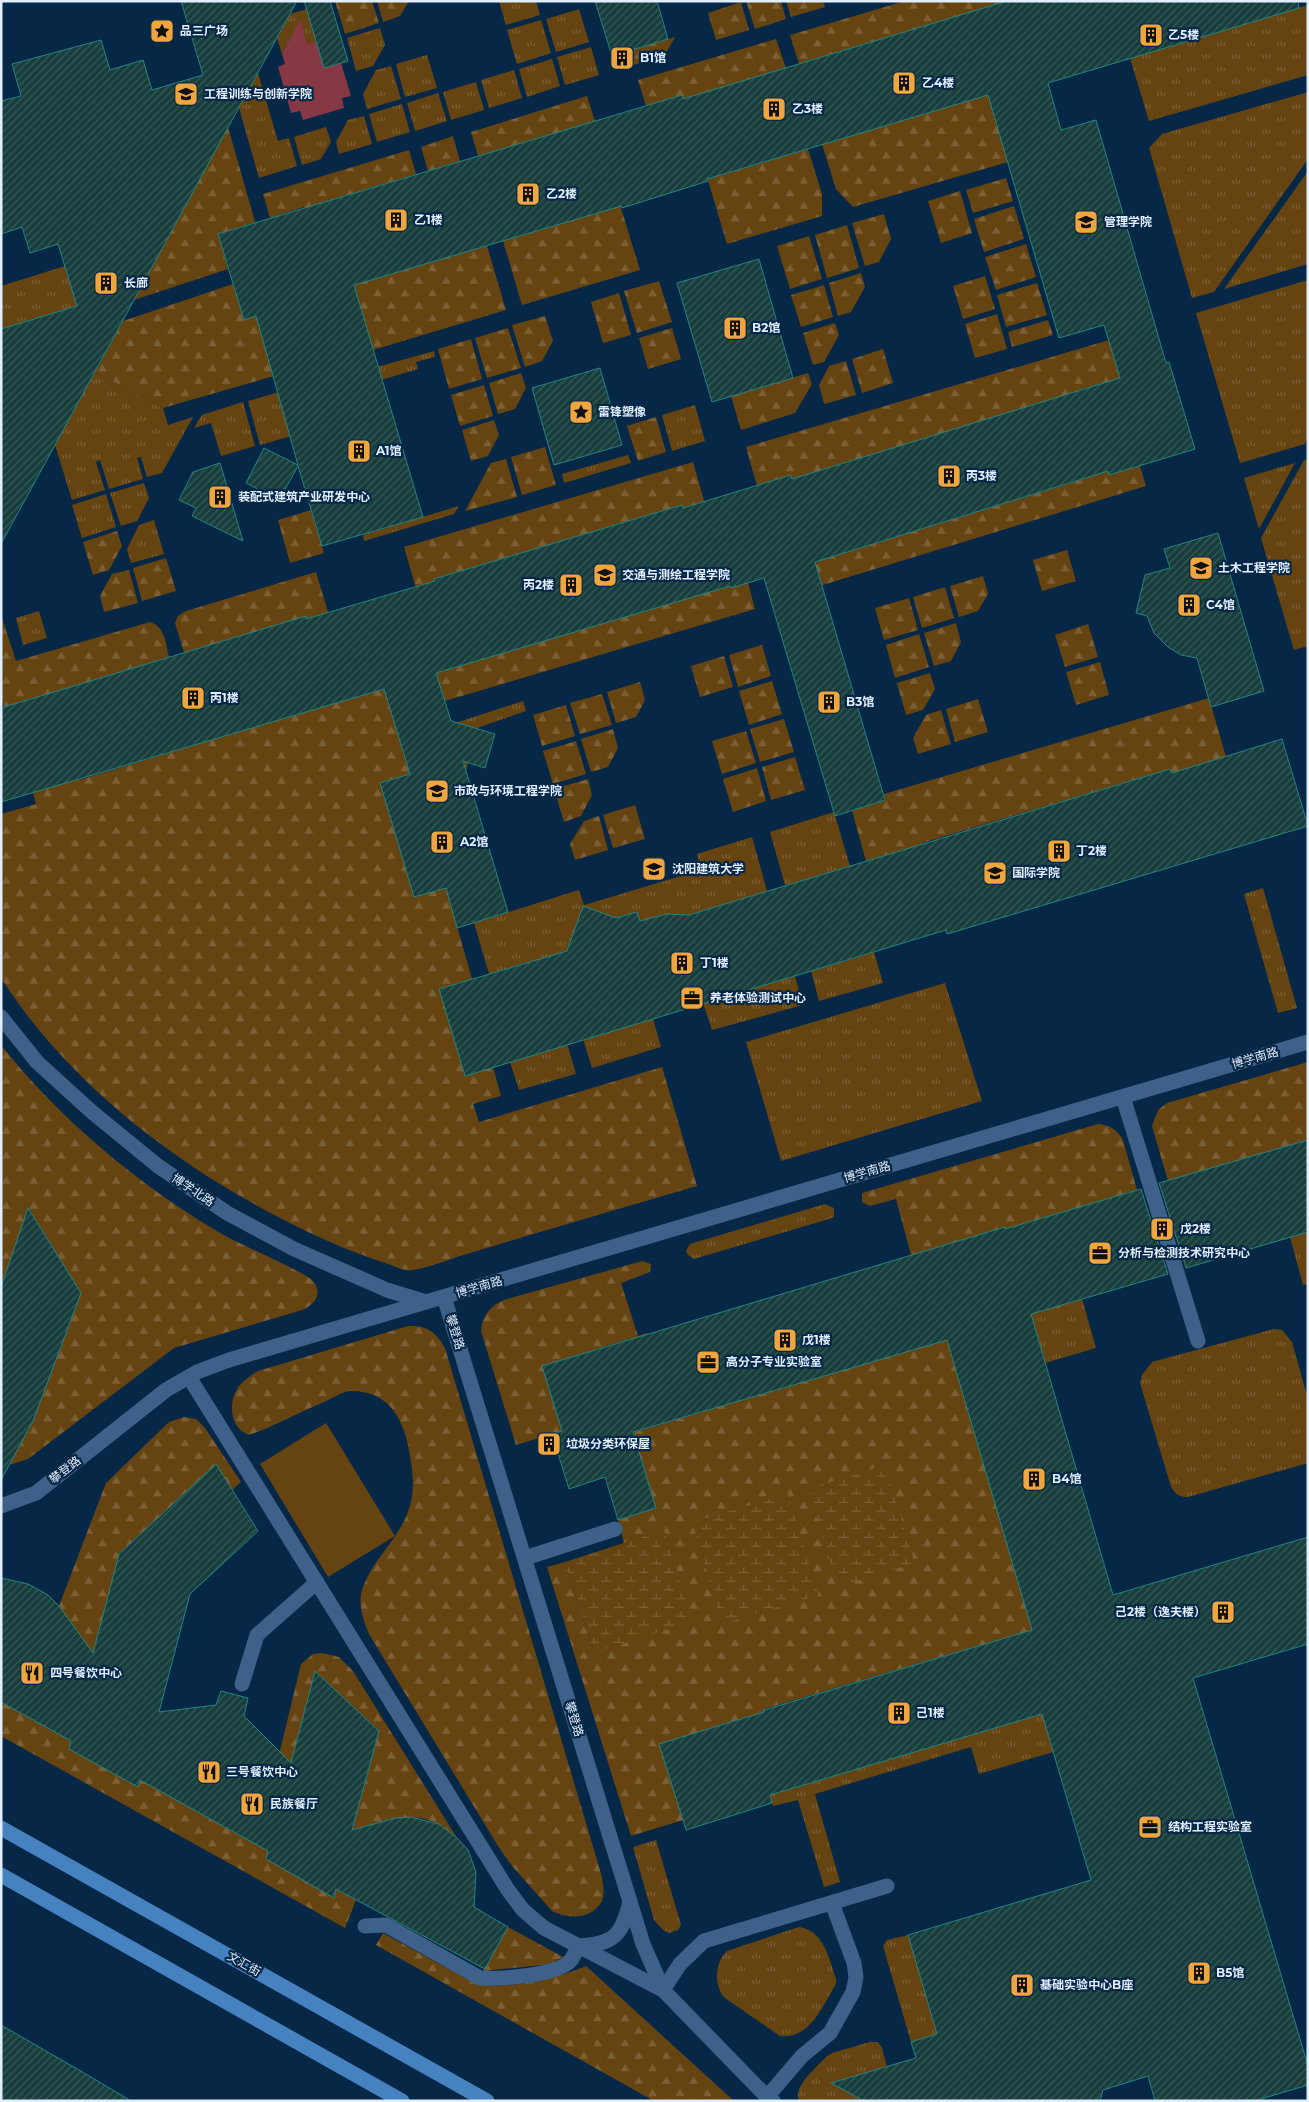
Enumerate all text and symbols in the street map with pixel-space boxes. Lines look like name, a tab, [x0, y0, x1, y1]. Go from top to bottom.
place icon: 品三广场	[149, 18, 175, 44]
building icon: 乙5楼	[1138, 22, 1164, 48]
place label: 品三广场	[180, 23, 228, 38]
place label: 乙5楼	[1168, 27, 1199, 42]
building icon: B1馆	[609, 45, 635, 71]
place label: B1馆	[640, 50, 666, 65]
building icon: 乙4楼	[891, 70, 917, 96]
place label: 乙4楼	[922, 75, 954, 90]
school or university icon: 工程训练与创新学院	[173, 81, 199, 107]
place label: 工程训练与创新学院	[204, 86, 312, 101]
building icon: 乙3楼	[761, 96, 787, 122]
place label: 乙3楼	[792, 101, 823, 116]
building icon: 乙2楼	[515, 181, 541, 207]
place label: 乙2楼	[546, 186, 577, 201]
building icon: 乙1楼	[383, 207, 409, 233]
school or university icon: 管理学院	[1073, 209, 1099, 235]
place label: 乙1楼	[414, 212, 443, 227]
place label: 管理学院	[1104, 214, 1152, 229]
building icon: 长廊	[93, 270, 119, 296]
place label: 长廊	[124, 275, 148, 290]
building icon: B2馆	[722, 315, 748, 341]
place label: B2馆	[752, 320, 780, 335]
place icon: 雷锋塑像	[568, 399, 594, 425]
place label: 雷锋塑像	[598, 404, 646, 419]
building icon: A1馆	[346, 438, 372, 464]
place label: A1馆	[375, 443, 401, 458]
building icon: 丙3楼	[936, 463, 962, 489]
place label: 丙3楼	[966, 468, 997, 483]
building icon: 装配式建筑产业研发中心	[207, 484, 233, 510]
place label: 装配式建筑产业研发中心	[238, 489, 370, 504]
school or university icon: 土木工程学院	[1188, 555, 1214, 581]
place label: 土木工程学院	[1218, 560, 1290, 575]
school or university icon: 交通与测绘工程学院	[592, 562, 618, 588]
place label: 交通与测绘工程学院	[622, 567, 730, 582]
building icon: 丙2楼	[558, 572, 584, 598]
place label: 丙2楼	[523, 577, 554, 592]
building icon: C4馆	[1176, 592, 1202, 618]
place label: C4馆	[1206, 597, 1235, 612]
building icon: 丙1楼	[180, 685, 206, 711]
building icon: B3馆	[816, 689, 842, 715]
place label: 丙1楼	[210, 690, 239, 705]
place label: B3馆	[846, 694, 874, 709]
school or university icon: 市政与环境工程学院	[424, 778, 450, 804]
place label: 市政与环境工程学院	[454, 783, 562, 798]
building icon: A2馆	[429, 829, 455, 855]
place label: A2馆	[459, 834, 488, 849]
building icon: 丁2楼	[1046, 838, 1072, 864]
place label: 丁2楼	[1076, 843, 1107, 858]
school or university icon: 沈阳建筑大学	[641, 856, 667, 882]
school or university icon: 国际学院	[982, 860, 1008, 886]
place label: 沈阳建筑大学	[672, 861, 744, 876]
place label: 国际学院	[1012, 865, 1060, 880]
building icon: 丁1楼	[669, 950, 695, 976]
place label: 丁1楼	[700, 955, 729, 970]
office icon: 养老体验测试中心	[679, 985, 705, 1011]
place label: 养老体验测试中心	[710, 990, 806, 1005]
street label: 博学南路	[1230, 1044, 1280, 1071]
street label: 博学南路	[842, 1158, 892, 1185]
street label: 博学北路	[169, 1170, 217, 1209]
building icon: 戊2楼	[1149, 1216, 1175, 1242]
place label: 戊2楼	[1180, 1221, 1211, 1236]
office icon: 分析与检测技术研究中心	[1087, 1240, 1113, 1266]
place label: 分析与检测技术研究中心	[1118, 1245, 1250, 1260]
street label: 博学南路	[454, 1273, 504, 1300]
street label: 攀登路	[443, 1312, 468, 1351]
building icon: 戊1楼	[772, 1327, 798, 1353]
place label: 戊1楼	[802, 1332, 831, 1347]
office icon: 高分子专业实验室	[695, 1349, 721, 1375]
place label: 高分子专业实验室	[726, 1354, 822, 1369]
building icon: 垃圾分类环保屋	[536, 1431, 562, 1457]
place label: 垃圾分类环保屋	[566, 1436, 650, 1451]
street label: 攀登路	[46, 1453, 83, 1487]
building icon: B4馆	[1021, 1466, 1047, 1492]
place label: B4馆	[1052, 1471, 1081, 1486]
building icon: 己2楼（逸夫楼）	[1210, 1599, 1236, 1625]
place label: 己2楼（逸夫楼）	[1115, 1604, 1206, 1619]
restaurant icon: 四号餐饮中心	[19, 1660, 45, 1686]
place label: 四号餐饮中心	[50, 1665, 122, 1680]
street label: 攀登路	[562, 1699, 587, 1738]
building icon: 己1楼	[886, 1700, 912, 1726]
place label: 己1楼	[916, 1705, 945, 1720]
restaurant icon: 三号餐饮中心	[196, 1759, 222, 1785]
place label: 三号餐饮中心	[226, 1764, 298, 1779]
restaurant icon: 民族餐厅	[239, 1791, 265, 1817]
place label: 民族餐厅	[270, 1796, 318, 1811]
office icon: 结构工程实验室	[1137, 1814, 1163, 1840]
place label: 结构工程实验室	[1168, 1819, 1252, 1834]
street label: 文汇街	[225, 1948, 264, 1979]
building icon: B5馆	[1186, 1960, 1212, 1986]
place label: B5馆	[1216, 1965, 1244, 1980]
building icon: 基础实验中心B座	[1009, 1972, 1035, 1998]
place label: 基础实验中心B座	[1040, 1977, 1133, 1992]

